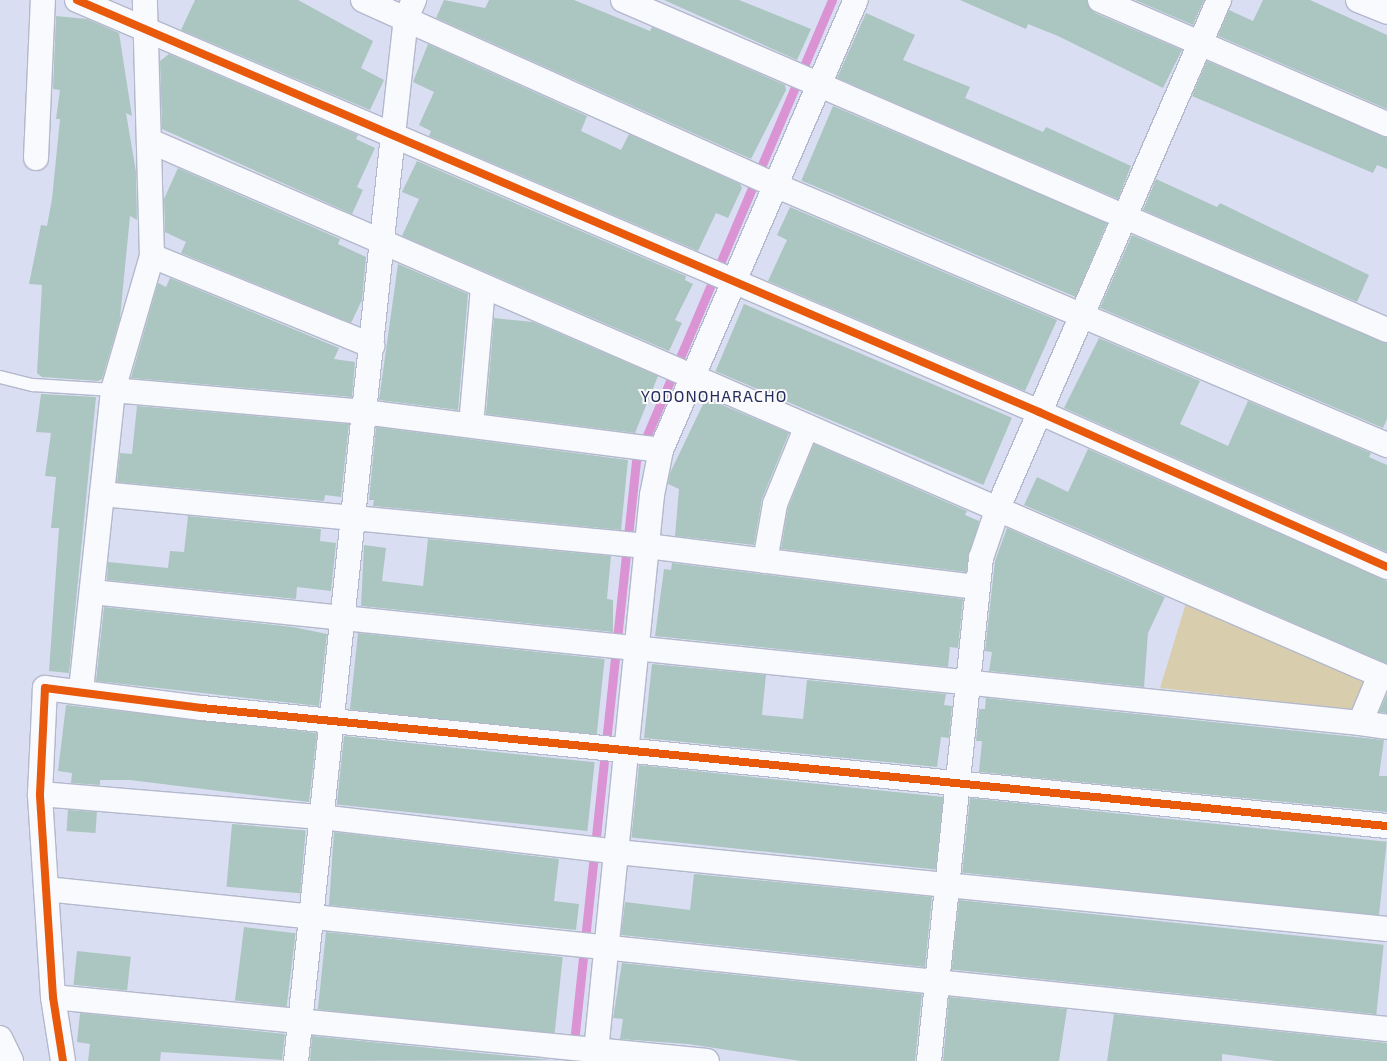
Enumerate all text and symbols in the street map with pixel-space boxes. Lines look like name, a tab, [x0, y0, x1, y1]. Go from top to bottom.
district label: YODONOHARACHO	[639, 386, 789, 406]

